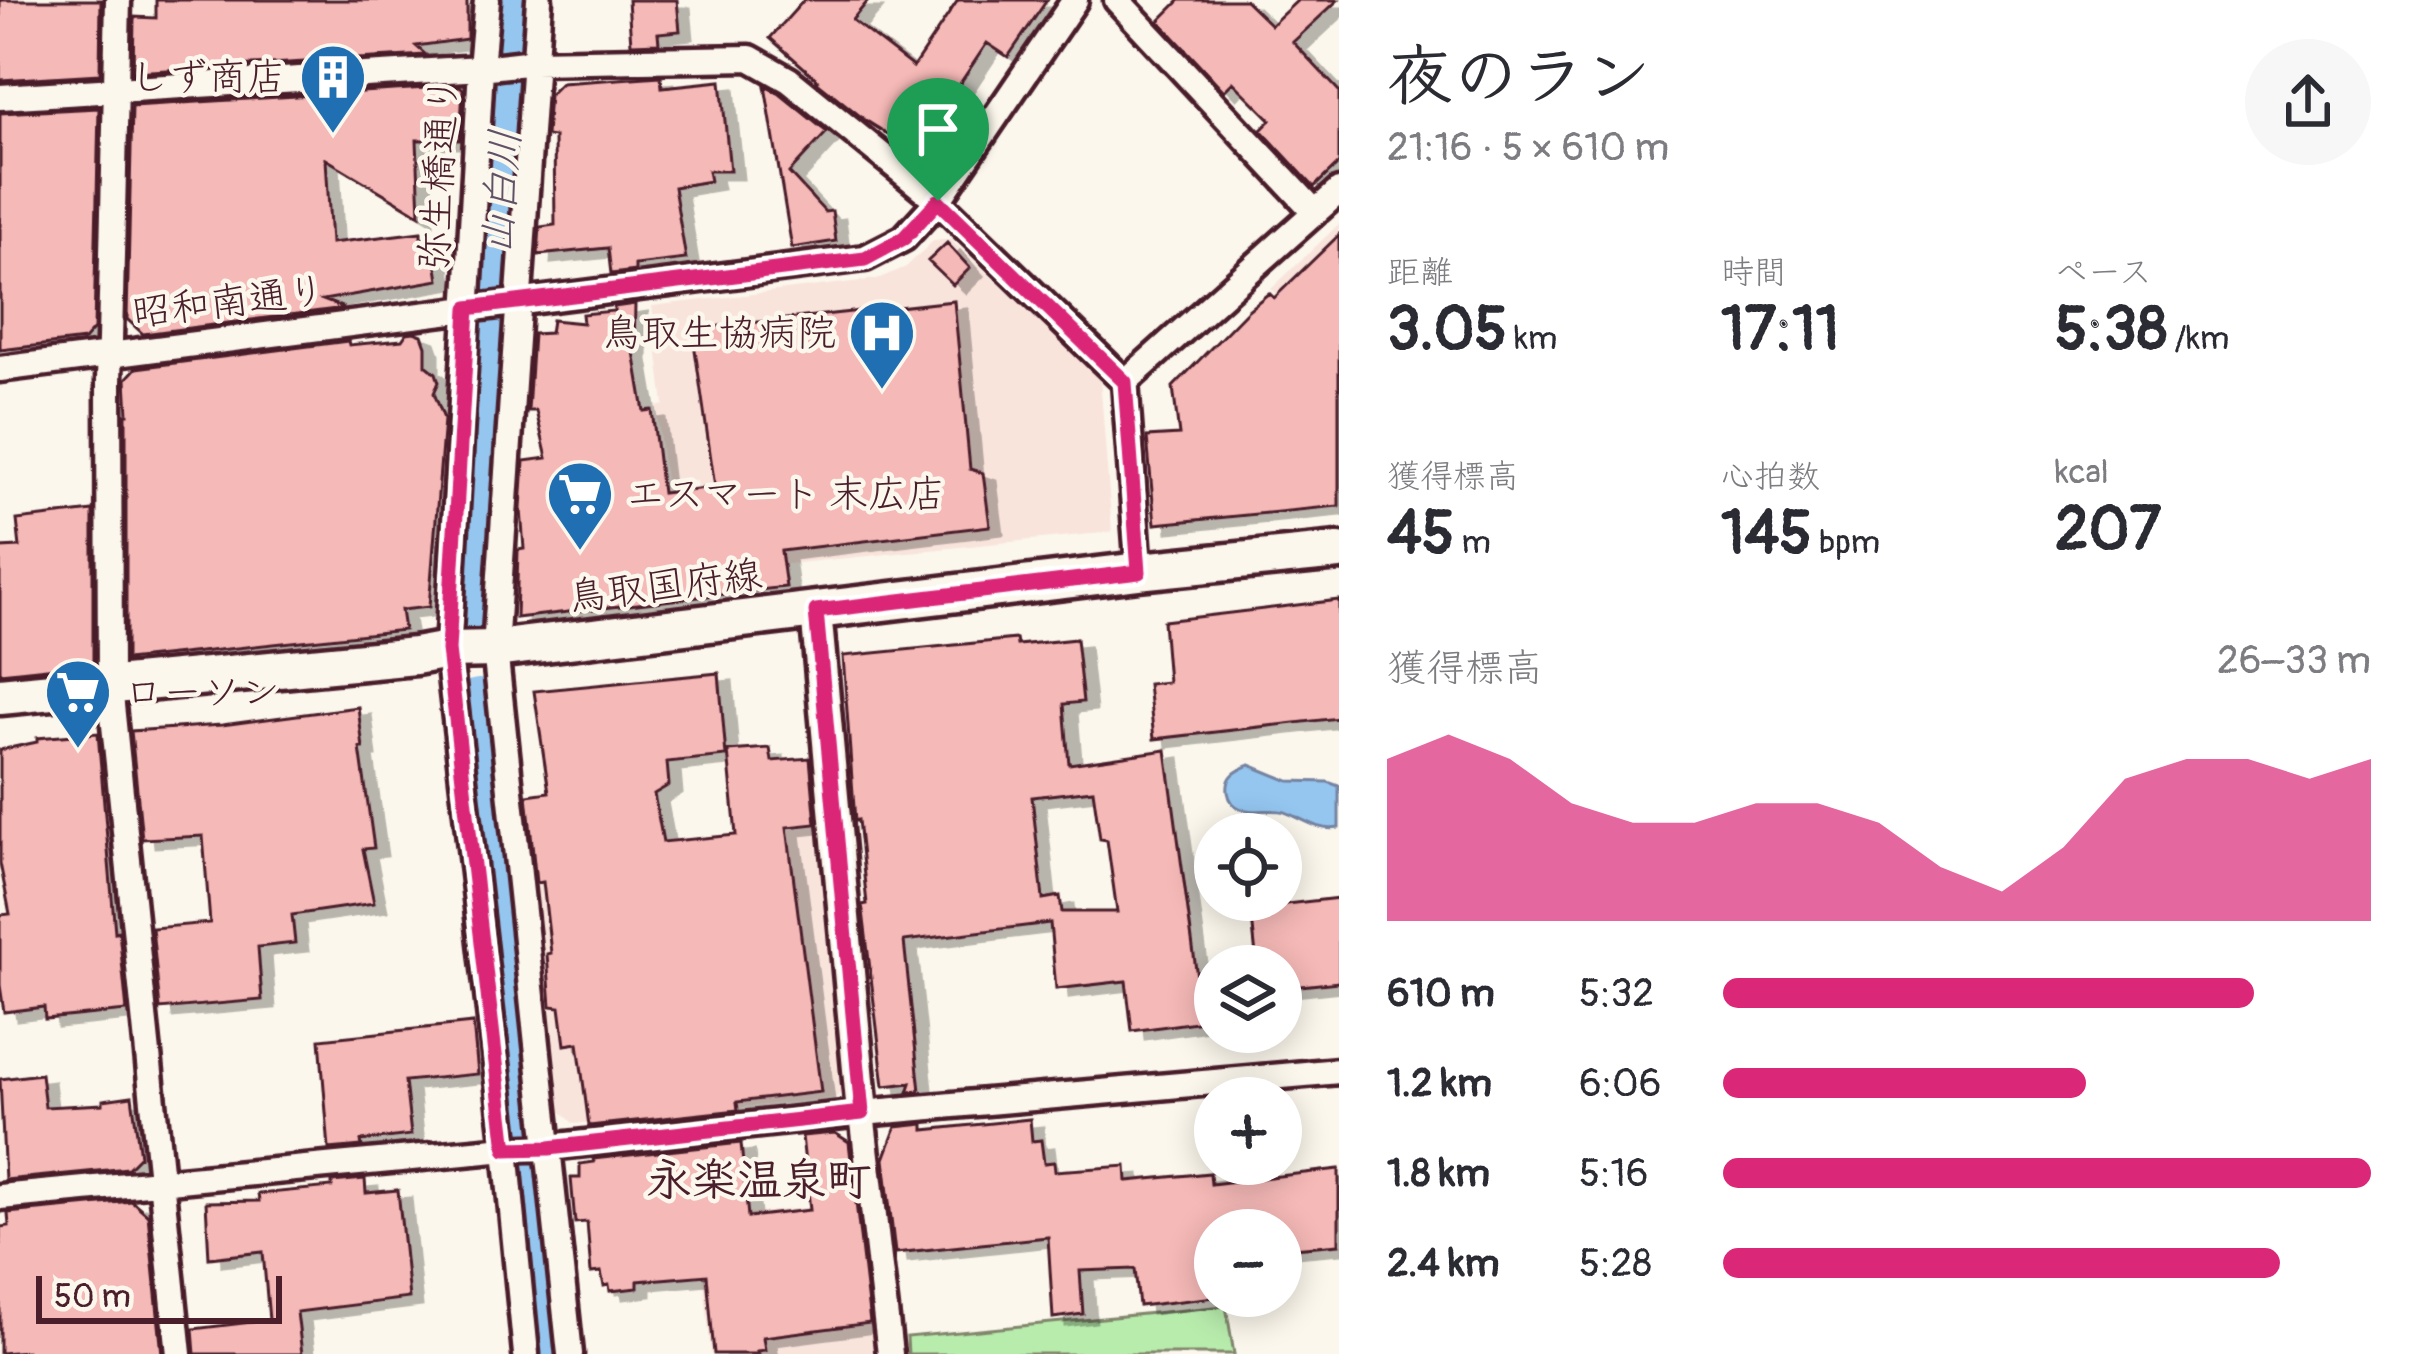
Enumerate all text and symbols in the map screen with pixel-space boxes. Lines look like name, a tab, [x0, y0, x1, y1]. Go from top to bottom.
text: 夜のラン	[1387, 36, 1651, 119]
button: share	[2245, 39, 2371, 165]
building icon: しず商店	[298, 42, 368, 136]
place label: しず商店	[130, 53, 286, 102]
street label: 弥生橋通り	[409, 74, 469, 272]
pin	[887, 78, 989, 201]
icon: arrive	[905, 96, 971, 162]
text: 21:16 · 5 × 610 m	[1387, 123, 1669, 172]
water label: 山白川	[472, 127, 532, 257]
text: 距離	[1387, 252, 1453, 293]
text: 時間	[1721, 252, 1787, 293]
text: ペース	[2055, 252, 2152, 293]
street label: 昭和南通り	[129, 266, 329, 338]
text: 3.05	[1387, 293, 1507, 368]
text: 17:11	[1721, 293, 1839, 368]
text: 5:38	[2055, 293, 2167, 368]
hospital icon: 鳥取生協病院	[847, 298, 917, 392]
place label: 鳥取生協病院	[602, 309, 836, 358]
text: km	[1507, 318, 1557, 359]
text: /km	[2167, 318, 2229, 359]
text: kcal	[2055, 452, 2109, 493]
text: 獲得標高	[1387, 456, 1519, 497]
text: 心拍数	[1721, 456, 1820, 497]
supermarket icon: エスマート 末広店	[545, 459, 615, 553]
place label: エスマート 末広店	[626, 470, 946, 519]
text: 207	[2055, 493, 2161, 568]
text: 45	[1387, 497, 1454, 572]
text: 145	[1721, 497, 1812, 572]
text: m	[1454, 522, 1491, 563]
text: bpm	[1812, 522, 1880, 563]
street label: 鳥取国府線	[565, 550, 765, 622]
text: 26–33 m	[2217, 636, 2371, 685]
text: 獲得標高	[1387, 644, 1543, 693]
supermarket icon: ローソン	[43, 657, 113, 751]
place label: ローソン	[124, 668, 280, 717]
map controls	[1194, 813, 1302, 1317]
button: locate	[1194, 813, 1302, 921]
button: layers	[1194, 945, 1302, 1053]
text: 610 m	[1387, 969, 1495, 1018]
text: 5:32	[1579, 969, 1654, 1018]
text: 1.2 km	[1387, 1059, 1492, 1108]
text: 6:06	[1579, 1059, 1661, 1108]
button: +	[1194, 1077, 1302, 1185]
text: 1.8 km	[1387, 1149, 1490, 1198]
text: 5:16	[1579, 1149, 1649, 1198]
district label: 永楽温泉町	[646, 1153, 872, 1209]
button: −	[1194, 1209, 1302, 1317]
text: 2.4 km	[1387, 1239, 1499, 1288]
text: 5:28	[1579, 1239, 1652, 1288]
scale bar	[36, 1270, 282, 1323]
text: 50 m	[54, 1276, 131, 1317]

